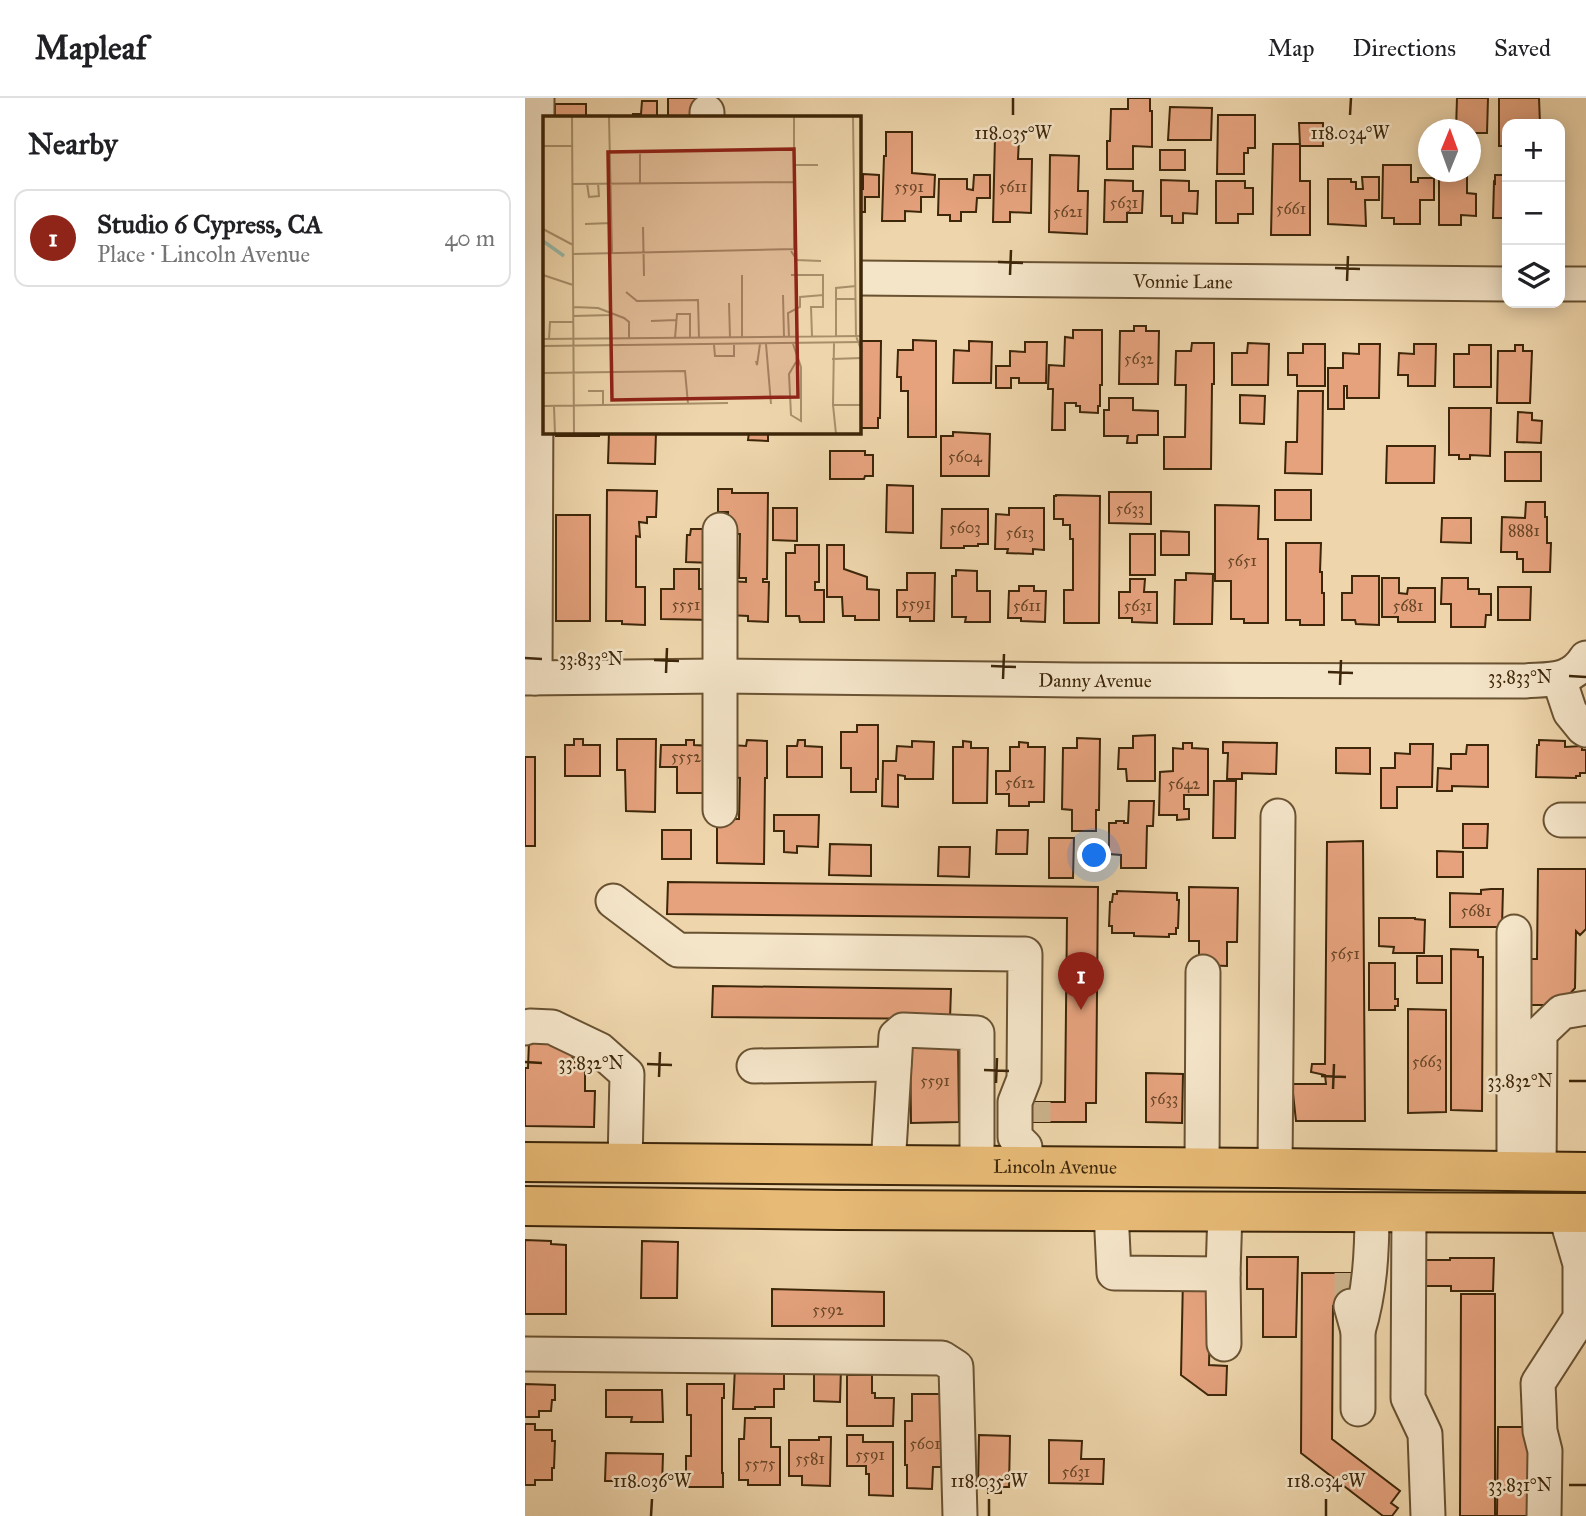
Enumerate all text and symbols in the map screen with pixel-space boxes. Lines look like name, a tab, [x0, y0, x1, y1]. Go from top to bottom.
text: Mapleaf	[35, 28, 147, 68]
text: Map	[1268, 33, 1315, 63]
text: Directions	[1353, 33, 1456, 63]
text: Saved	[1494, 33, 1551, 63]
inset map	[543, 116, 861, 434]
north arrow	[1418, 119, 1481, 182]
map controls	[1502, 119, 1565, 308]
button: +	[1502, 119, 1565, 182]
text: 118.035°W	[974, 122, 1052, 144]
text: 118.034°W	[1311, 122, 1390, 144]
text: Nearby	[28, 126, 118, 162]
house number: 5591	[894, 177, 924, 196]
house number: 5611	[999, 177, 1027, 196]
button: −	[1502, 182, 1565, 245]
house number: 5631	[1110, 193, 1138, 212]
house number: 5661	[1276, 199, 1306, 218]
house number: 5621	[1053, 202, 1083, 221]
text: Studio 6 Cypress, CA	[97, 208, 323, 240]
text: 1	[48, 224, 58, 252]
text: 40 m	[445, 224, 495, 252]
text: Place · Lincoln Avenue	[97, 240, 310, 268]
button: layers	[1502, 245, 1565, 308]
street label: Vonnie Lane	[1132, 269, 1233, 293]
house number: 5632	[1124, 349, 1154, 368]
house number: 5604	[948, 447, 983, 466]
house number: 5633	[1116, 499, 1144, 518]
house number: 5603	[949, 518, 981, 537]
house number: 8881	[1508, 521, 1540, 540]
house number: 5613	[1006, 523, 1034, 542]
house number: 5651	[1227, 551, 1257, 570]
house number: 5591	[901, 594, 931, 613]
house number: 5551	[672, 595, 700, 614]
house number: 5611	[1013, 596, 1041, 615]
house number: 5631	[1124, 596, 1152, 615]
house number: 5681	[1393, 596, 1423, 615]
text: 33.833°N	[559, 648, 623, 670]
text: 33.833°N	[1488, 666, 1552, 688]
street label: Danny Avenue	[1038, 668, 1152, 692]
house number: 5552	[671, 747, 701, 766]
house number: 5612	[1005, 773, 1035, 792]
house number: 5642	[1168, 774, 1200, 793]
your location	[1077, 838, 1111, 872]
house number: 5681	[1461, 901, 1491, 920]
house number: 5651	[1330, 944, 1360, 963]
pin: 1	[1058, 952, 1104, 1010]
text: 33.832°N	[558, 1052, 624, 1074]
house number: 5663	[1412, 1052, 1442, 1071]
text: 33.832°N	[1487, 1070, 1553, 1092]
house number: 5591	[920, 1071, 950, 1090]
house number: 5633	[1150, 1089, 1178, 1108]
street label: Lincoln Avenue	[993, 1154, 1117, 1178]
house number: 5592	[812, 1300, 844, 1319]
house number: 5601	[909, 1434, 941, 1453]
house number: 5591	[855, 1445, 885, 1464]
house number: 5581	[795, 1449, 825, 1468]
house number: 5575	[745, 1454, 776, 1473]
house number: 5631	[1062, 1462, 1090, 1481]
text: 118.036°W	[613, 1470, 692, 1492]
text: 118.035°W	[950, 1470, 1028, 1492]
text: 118.034°W	[1287, 1470, 1366, 1492]
text: 33.831°N	[1488, 1474, 1552, 1496]

